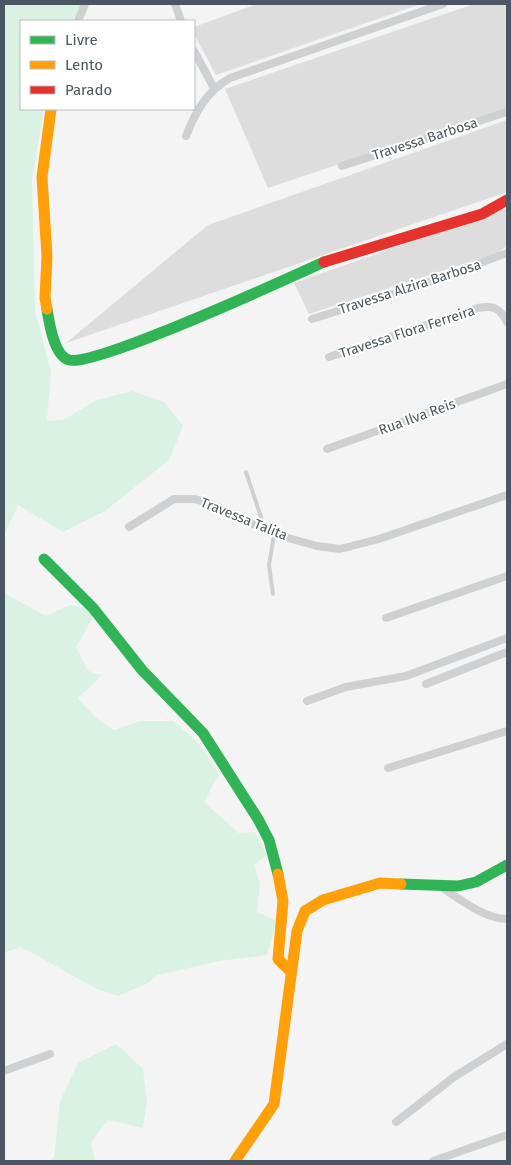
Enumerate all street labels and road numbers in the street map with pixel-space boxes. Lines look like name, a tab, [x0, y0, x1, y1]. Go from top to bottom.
street label: Travessa Barbosa	[370, 114, 480, 164]
street label: Travessa Alzira Barbosa	[337, 256, 483, 318]
street label: Travessa Flora Ferreira	[337, 302, 477, 362]
street label: Rua Ilva Reis	[376, 395, 458, 439]
street label: Travessa Talita	[198, 494, 290, 544]

